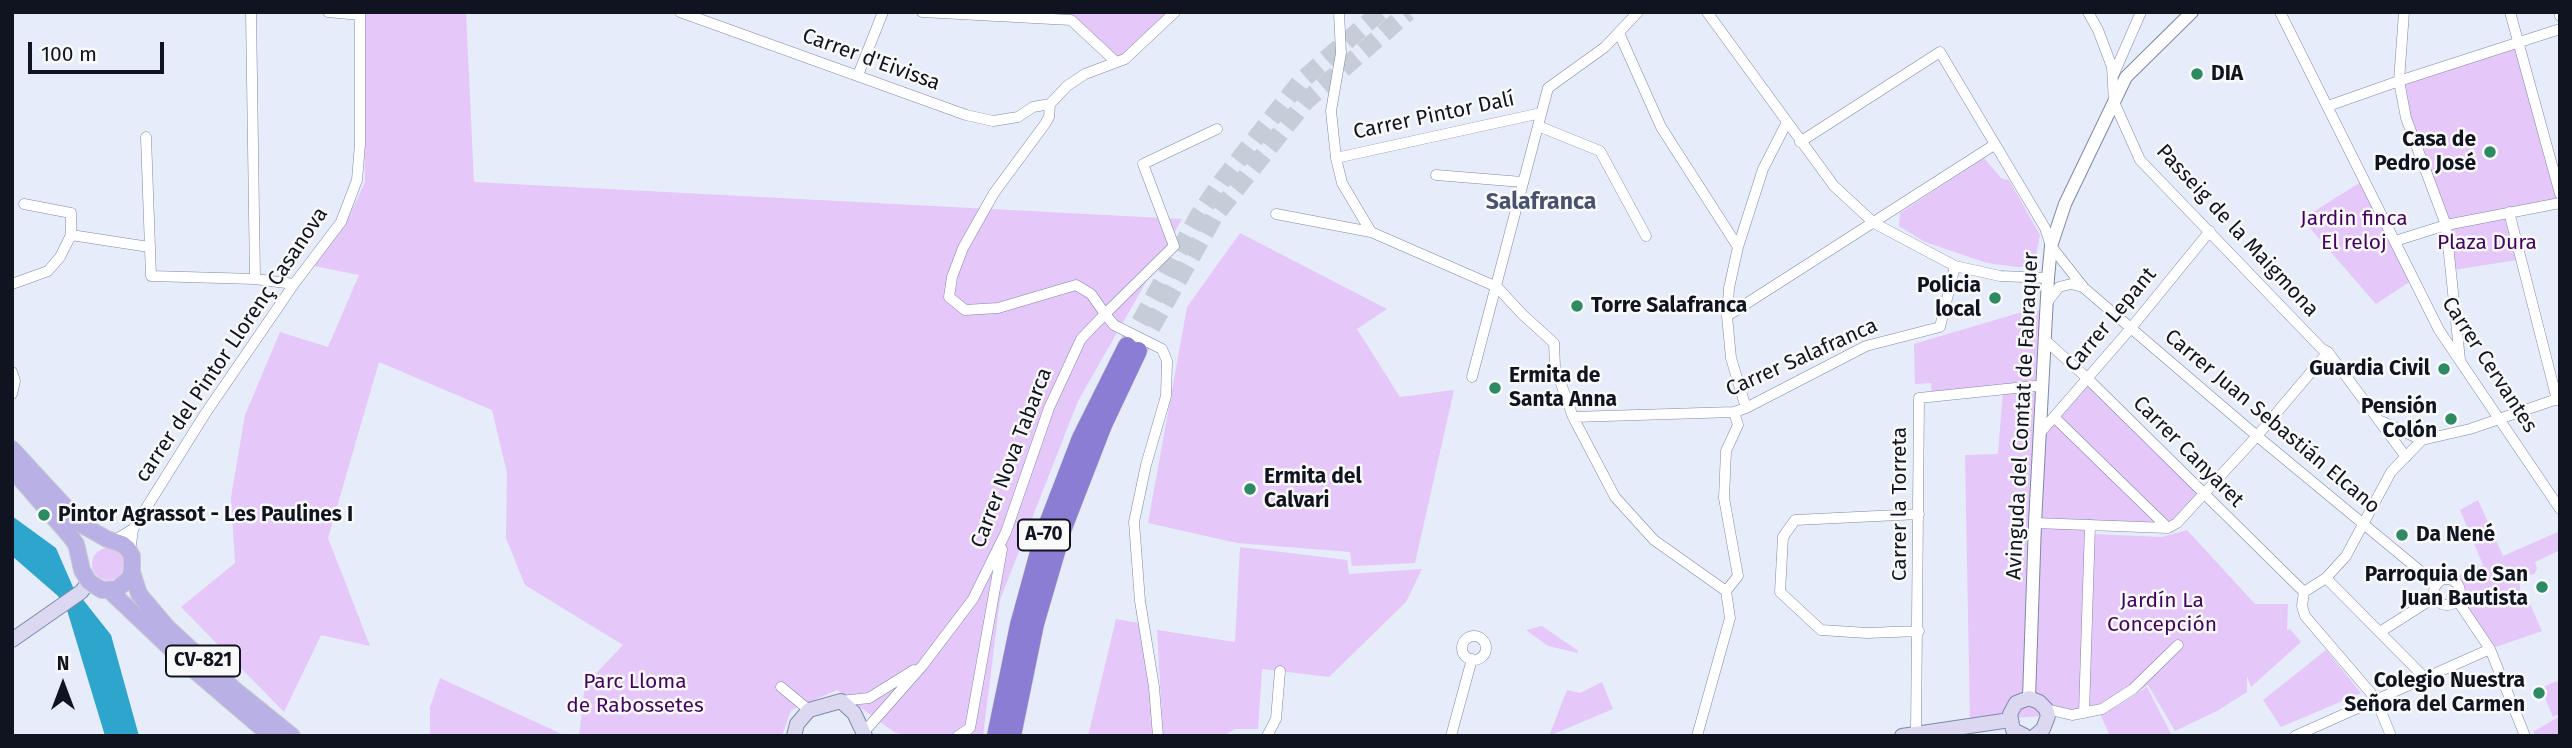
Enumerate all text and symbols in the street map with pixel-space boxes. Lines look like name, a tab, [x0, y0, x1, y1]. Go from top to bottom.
street label: Carrer d'Eivissa	[799, 23, 943, 97]
scale bar	[32, 28, 168, 72]
text: 100 m	[41, 41, 97, 67]
place label: DIA	[2211, 61, 2243, 87]
marker: DIA	[2189, 66, 2205, 82]
street label: Carrer Pintor Dalí	[1351, 87, 1517, 145]
place label: Casa de Pedro José	[2374, 127, 2476, 177]
street label: Passeig de la Maigmona	[2150, 140, 2324, 322]
marker: Casa de Pedro José	[2482, 144, 2498, 160]
district label: Salafranca	[1486, 189, 1596, 217]
street label: carrer del Pintor Llorenç Casanova	[130, 203, 334, 487]
park label: Jardin finca El reloj	[2300, 206, 2408, 256]
park label: Plaza Dura	[2437, 230, 2537, 256]
street label: Avinguda del Comtat de Fabraquer	[2002, 252, 2044, 580]
street label: Carrer Lepant	[2060, 263, 2162, 377]
place label: Policia local	[1917, 273, 1981, 323]
marker: Policia local	[1987, 290, 2003, 306]
street label: Carrer Cervantes	[2436, 292, 2542, 438]
place label: Torre Salafranca	[1591, 293, 1747, 319]
marker: Torre Salafranca	[1569, 298, 1585, 314]
street label: Carrer Salafranca	[1722, 313, 1882, 403]
street label: Carrer Juan Sebastián Elcano	[2159, 324, 2385, 520]
place label: Guardia Civil	[2309, 356, 2430, 382]
marker: Guardia Civil	[2436, 361, 2452, 377]
place label: Ermita de Santa Anna	[1509, 363, 1617, 413]
street label: Carrer Nova Tabarca	[966, 364, 1058, 552]
marker: Ermita de Santa Anna	[1487, 380, 1503, 396]
street label: Carrer Canyaret	[2127, 391, 2249, 513]
place label: Pensión Colón	[2361, 394, 2437, 444]
marker: Pensión Colón	[2443, 411, 2459, 427]
street label: Carrer la Torreta	[1887, 427, 1913, 581]
place label: Ermita del Calvari	[1264, 464, 1362, 514]
marker: Ermita del Calvari	[1242, 481, 1258, 497]
place label: Pintor Agrassot - Les Paulines I	[58, 502, 353, 528]
marker: Pintor Agrassot - Les Paulines I	[36, 507, 52, 523]
road number: A-70	[1018, 520, 1070, 550]
place label: Da Nené	[2416, 522, 2495, 548]
marker: Da Nené	[2394, 527, 2410, 543]
place label: Parroquia de San Juan Bautista	[2365, 562, 2528, 612]
marker: Parroquia de San Juan Bautista	[2534, 579, 2550, 595]
park label: Jardín La Concepción	[2107, 588, 2217, 638]
road number: CV-821	[166, 646, 240, 676]
north arrow	[28, 650, 98, 720]
text: N	[57, 652, 69, 675]
place label: Colegio Nuestra Señora del Carmen	[2344, 668, 2525, 718]
park label: Parc Lloma de Rabossetes	[566, 669, 704, 719]
marker: Colegio Nuestra Señora del Carmen	[2531, 685, 2547, 701]

